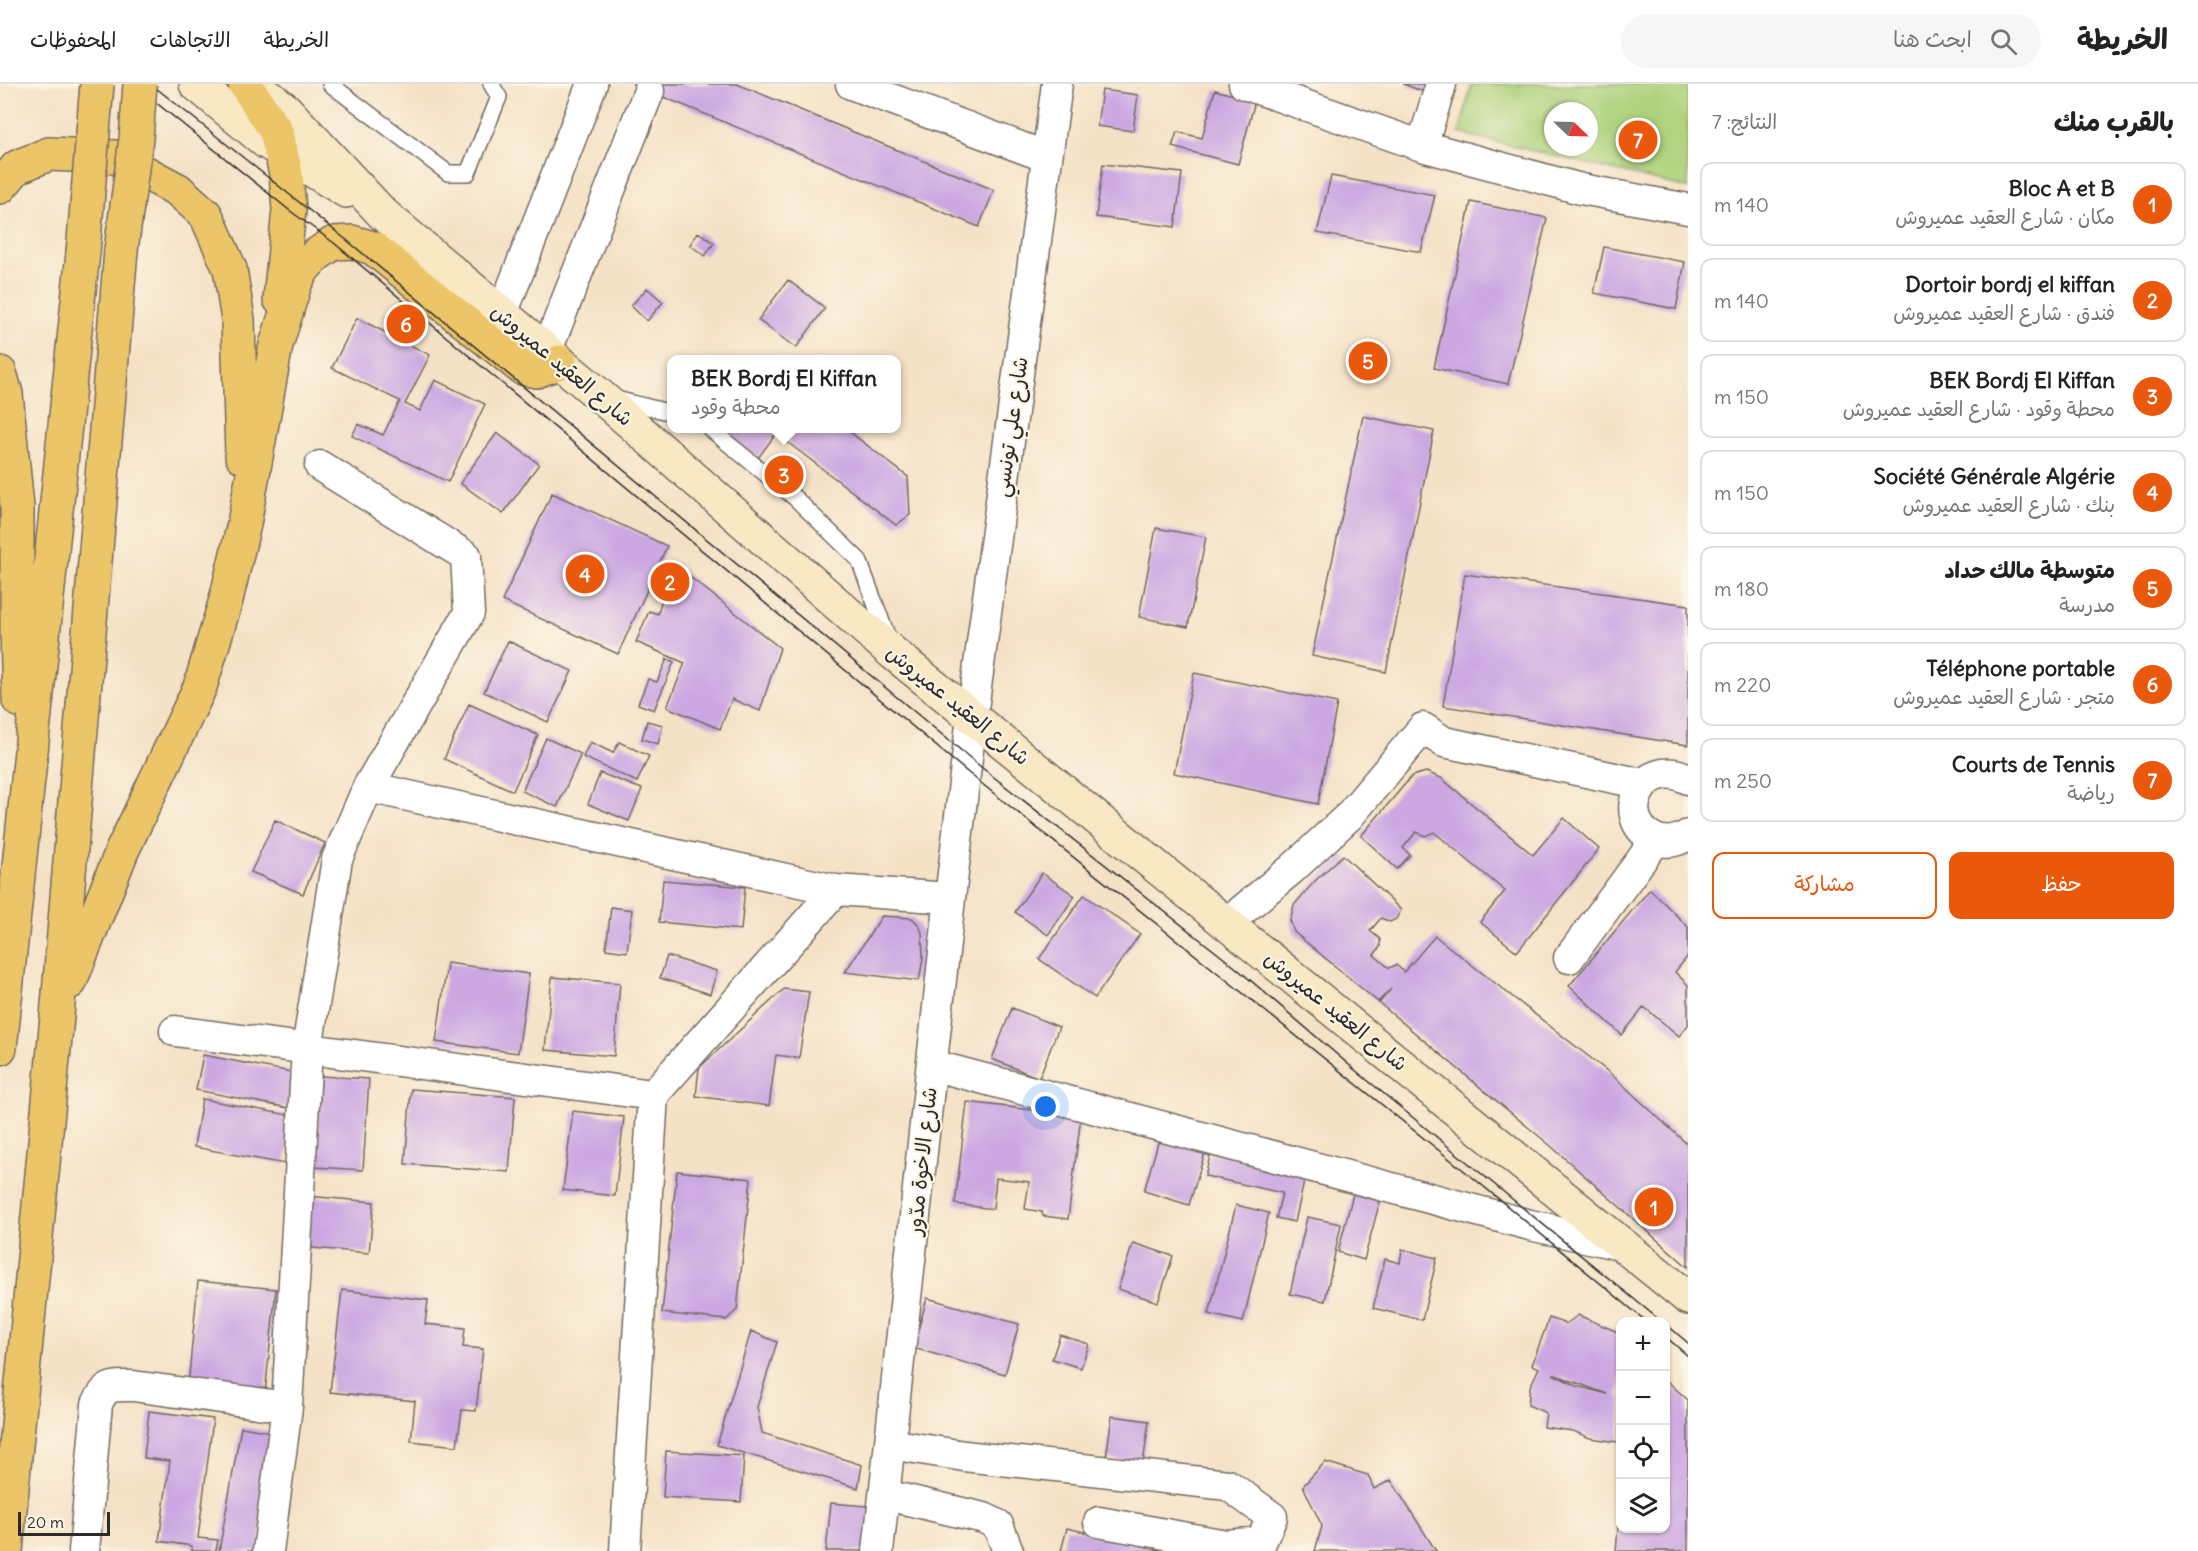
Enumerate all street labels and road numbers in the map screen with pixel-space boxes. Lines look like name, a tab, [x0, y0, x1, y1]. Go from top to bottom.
street label: شارع العقيد عميروش	[484, 297, 639, 433]
street label: شارع علي تونسي	[987, 355, 1040, 500]
street label: شارع العقيد عميروش	[880, 638, 1036, 772]
street label: شارع العقيد عميروش	[1258, 944, 1414, 1078]
street label: شارع الاخوة مدّور	[900, 1086, 945, 1239]

